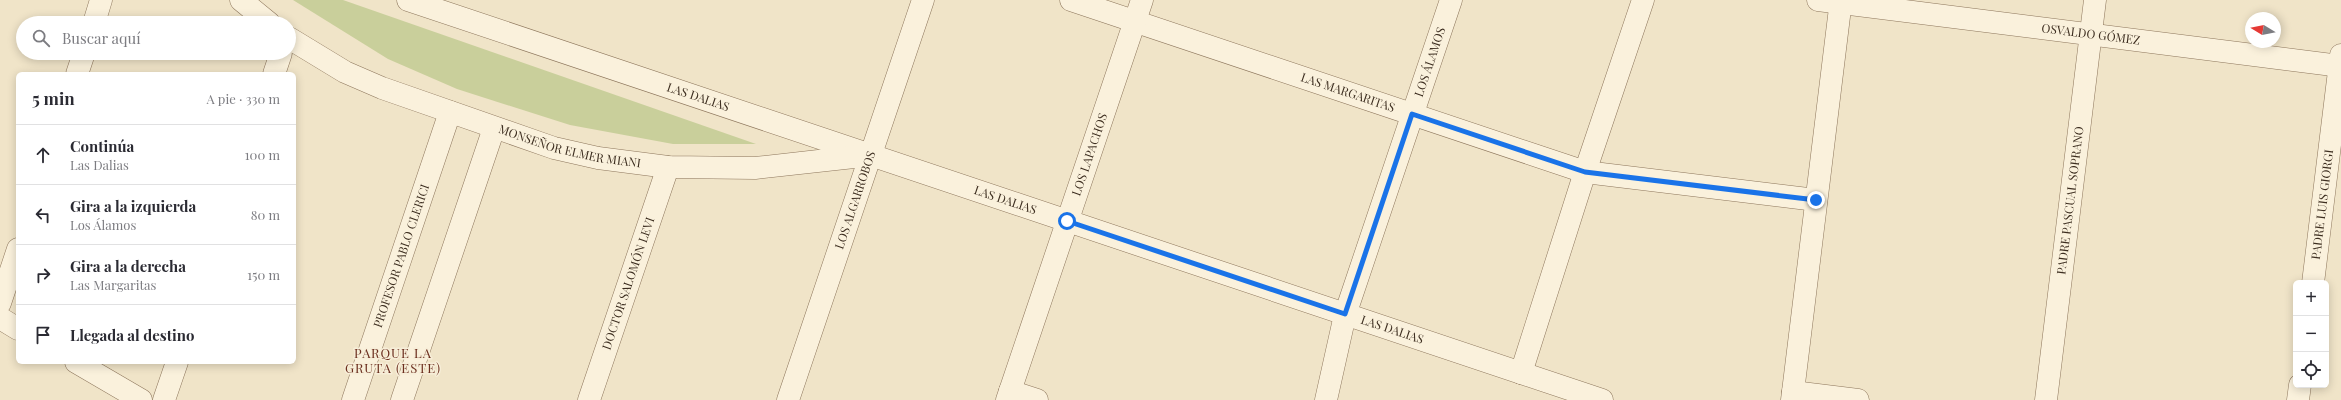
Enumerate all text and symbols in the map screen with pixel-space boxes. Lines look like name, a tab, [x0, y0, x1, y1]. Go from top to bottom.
north arrow	[2245, 12, 2281, 48]
search box	[16, 16, 296, 60]
street label: OSVALDO GÓMEZ	[2041, 19, 2141, 48]
street label: LOS ÁLAMOS	[1410, 25, 1448, 99]
icon: search	[30, 27, 52, 49]
text: Buscar aquí	[62, 28, 141, 48]
street label: LAS MARGARITAS	[1299, 69, 1397, 115]
street label: LAS DALIAS	[665, 78, 732, 114]
text: 5 min	[32, 87, 75, 109]
text: A pie · 330 m	[206, 90, 280, 107]
street label: LOS LAPACHOS	[1067, 111, 1110, 198]
street label: MONSEÑOR ELMER MIANI	[497, 120, 642, 170]
street label: PADRE PASCUAL SOPRANO	[2052, 125, 2086, 275]
text: Continúa	[70, 136, 134, 156]
icon: ahead	[32, 144, 54, 166]
text: 100 m	[245, 146, 280, 163]
street label: PADRE LUIS GIORGI	[2307, 148, 2336, 260]
street label: LOS ALGARROBOS	[831, 149, 878, 251]
text: Las Dalias	[70, 156, 129, 173]
street label: LAS DALIAS	[972, 181, 1039, 217]
street label: PROFESOR PABLO CLERICI	[369, 182, 432, 330]
route end	[1807, 191, 1825, 209]
text: Gira a la izquierda	[70, 196, 196, 216]
icon: left	[32, 204, 54, 226]
text: 80 m	[251, 206, 280, 223]
route start	[1058, 212, 1076, 230]
street label: DOCTOR SALOMÓN LEVI	[598, 215, 657, 352]
text: Los Álamos	[70, 216, 136, 233]
text: Gira a la derecha	[70, 256, 186, 276]
icon: right	[32, 264, 54, 286]
text: 150 m	[247, 266, 280, 283]
text: Las Margaritas	[70, 276, 156, 293]
map controls	[2293, 280, 2329, 388]
button: +	[2293, 280, 2329, 316]
street label: LAS DALIAS	[1359, 311, 1426, 347]
button: −	[2293, 316, 2329, 352]
icon: arrive	[32, 324, 54, 346]
text: Llegada al destino	[70, 325, 194, 345]
district label: PARQUE LA GRUTA (ESTE)	[345, 344, 441, 376]
button: locate	[2293, 352, 2329, 388]

